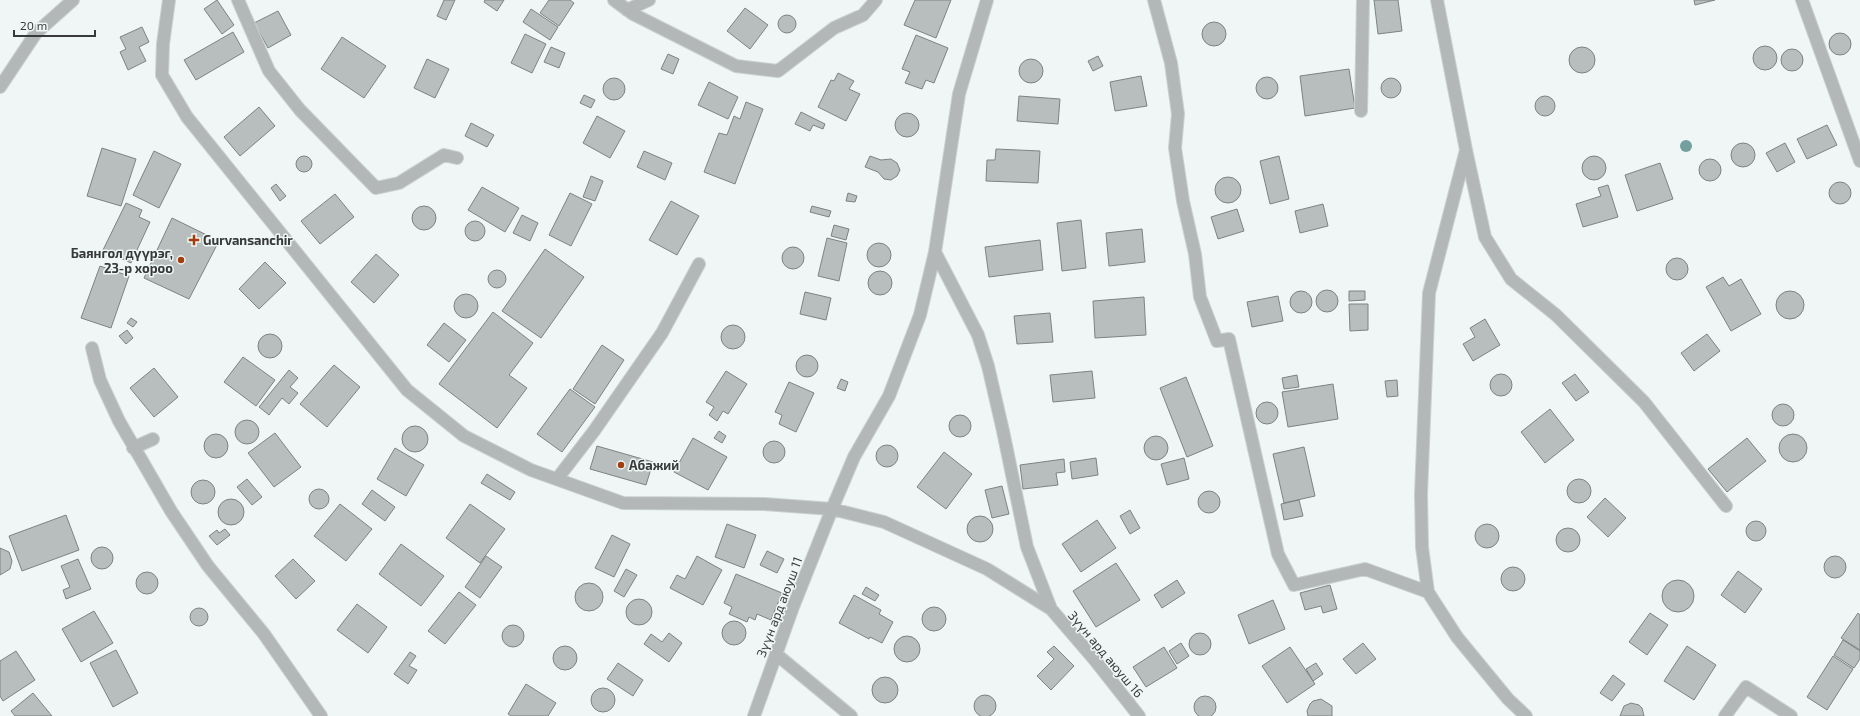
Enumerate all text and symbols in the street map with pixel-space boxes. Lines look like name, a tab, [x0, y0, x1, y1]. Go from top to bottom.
scale bar	[14, 12, 95, 38]
text: 20 m	[20, 18, 47, 32]
place label: Gurvansanchir	[203, 232, 293, 248]
marker: Gurvansanchir	[188, 234, 200, 246]
place label: Баянгол дүүрэг, 23-р хороо	[71, 245, 173, 276]
marker: Баянгол дүүрэг, 23-р хороо	[176, 255, 186, 265]
place label: Абажий	[629, 457, 679, 473]
marker: Абажий	[616, 460, 626, 470]
street label: Зүүн ард аюуш 11	[753, 555, 805, 659]
street label: Зүүн ард аюуш 16	[1065, 607, 1147, 701]

